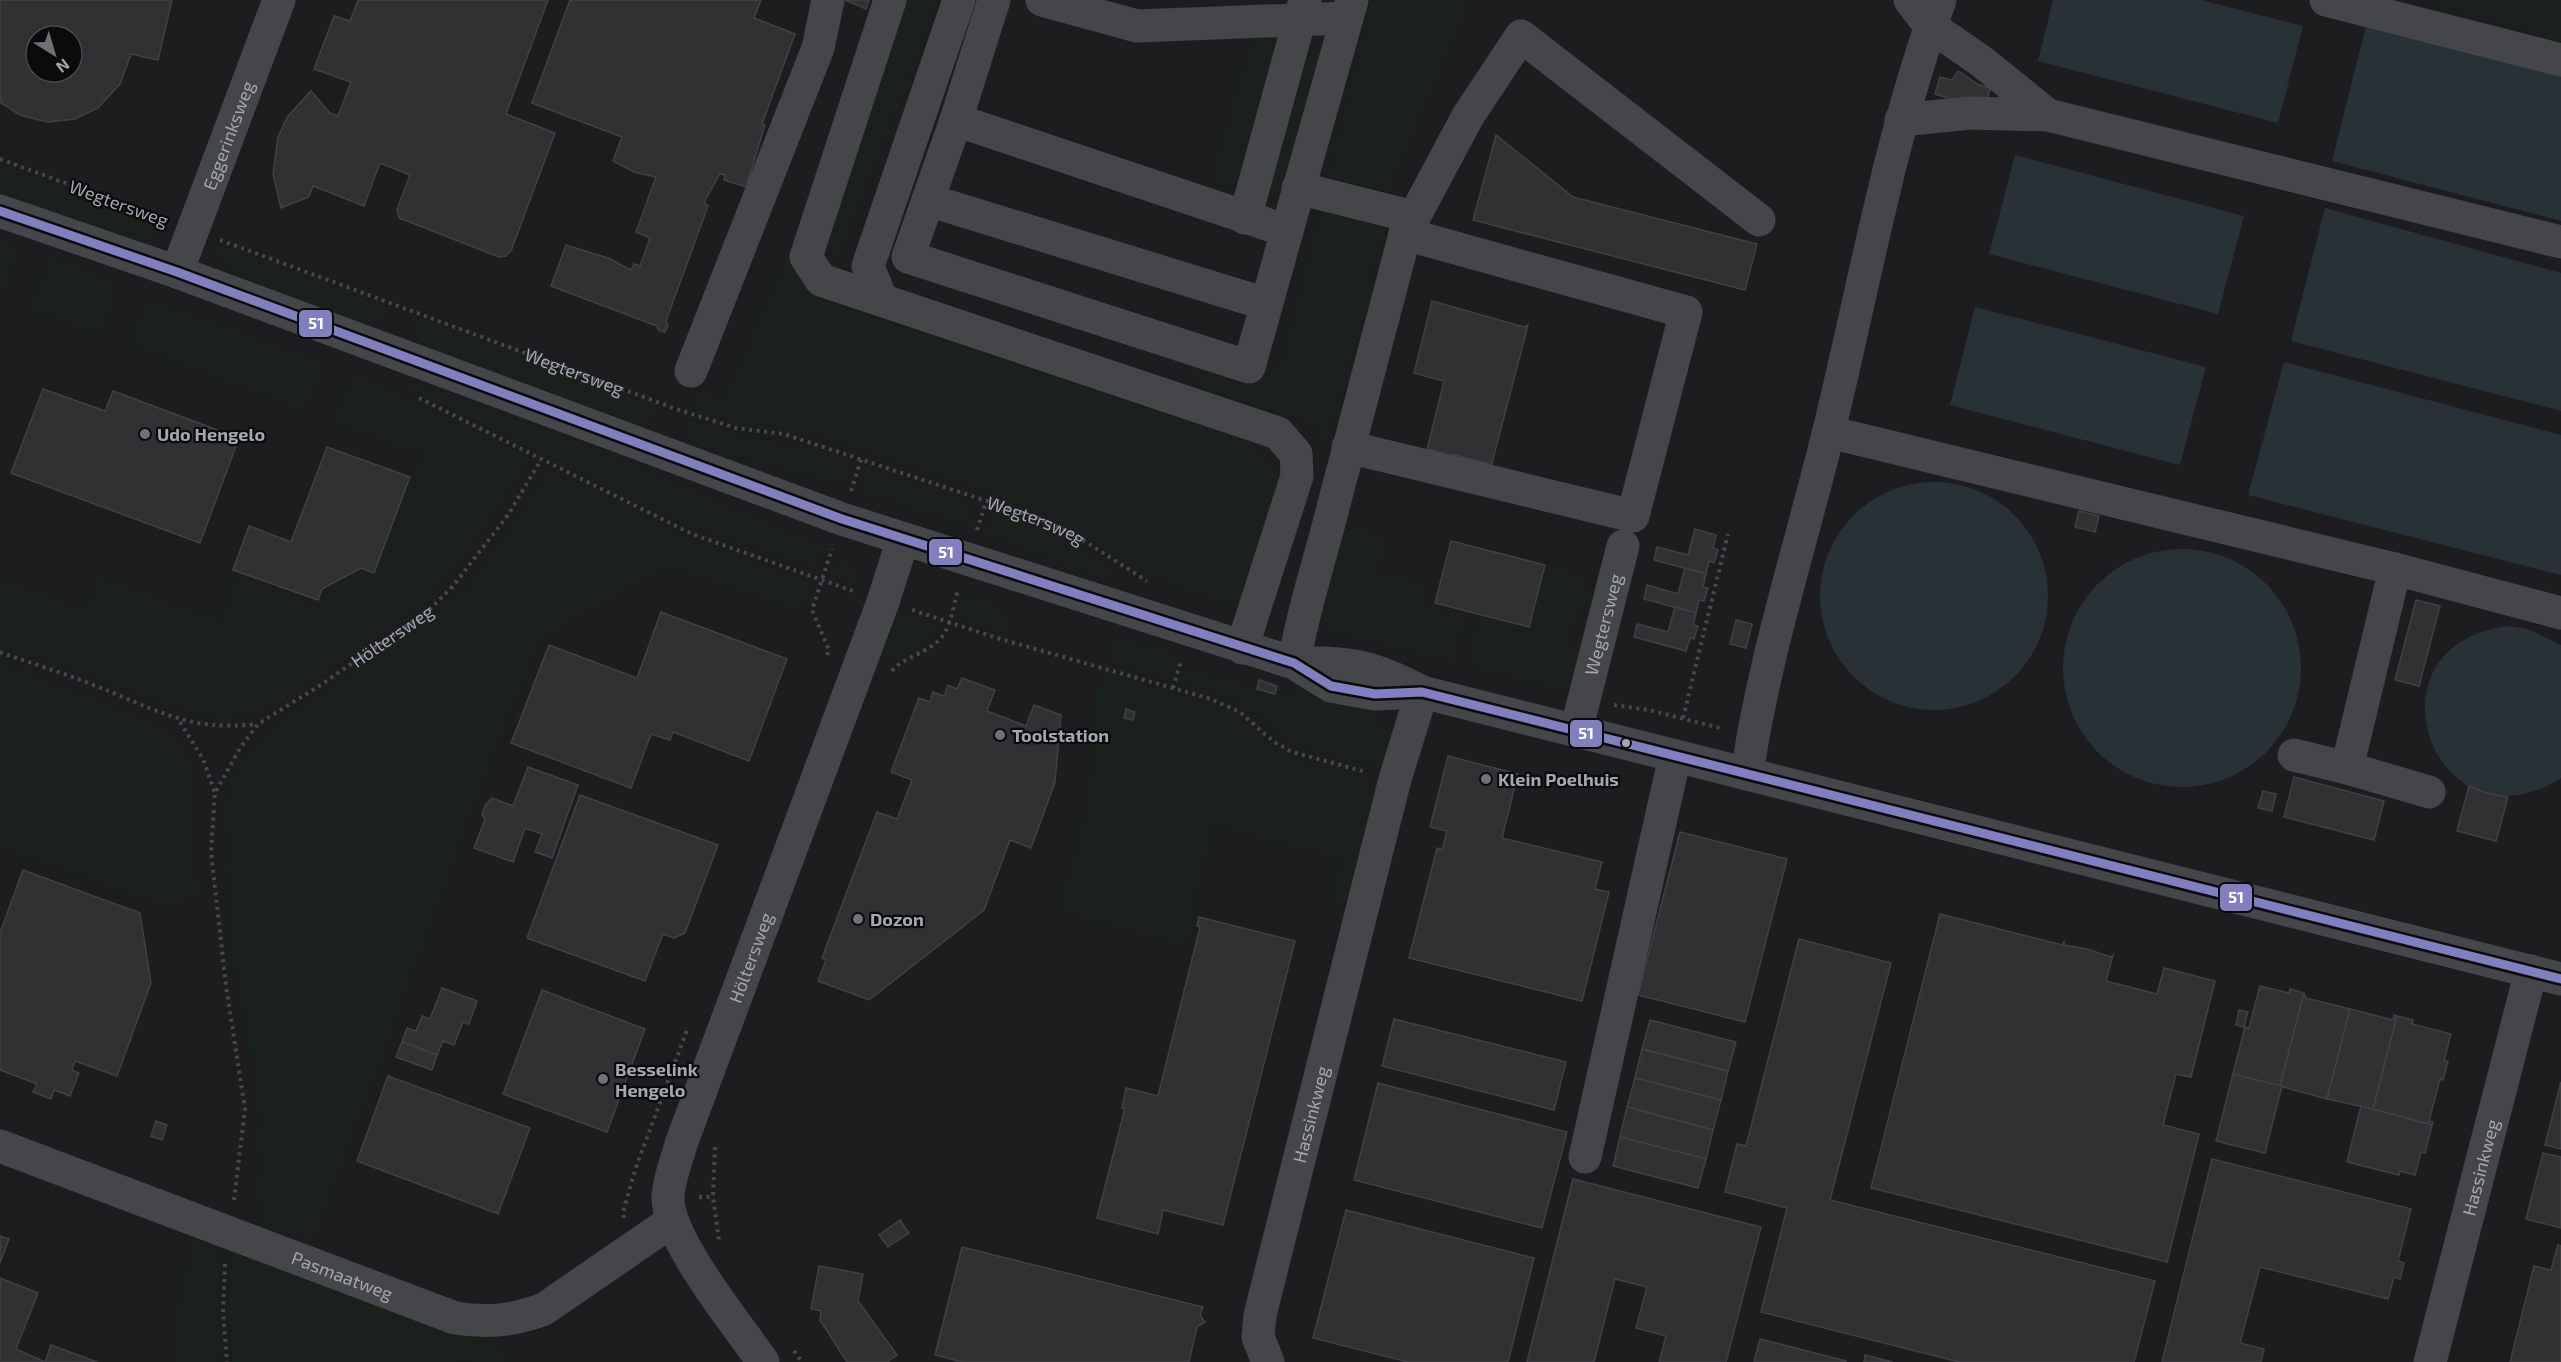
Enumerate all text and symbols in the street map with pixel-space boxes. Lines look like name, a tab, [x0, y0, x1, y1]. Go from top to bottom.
north arrow	[24, 24, 84, 84]
text: N	[53, 55, 74, 77]
street label: Eggerinksweg	[198, 78, 259, 193]
street label: Wegtersweg	[66, 175, 172, 231]
line badge: 51	[298, 309, 333, 338]
text: 51	[308, 313, 324, 332]
street label: Wegtersweg	[522, 343, 627, 400]
place label: Udo Hengelo	[157, 423, 265, 445]
marker: Udo Hengelo	[138, 427, 152, 441]
street label: Wegtersweg	[984, 491, 1089, 550]
line badge: 51	[928, 538, 963, 566]
text: 51	[938, 542, 954, 561]
street label: Wegtersweg	[1580, 571, 1627, 677]
street label: Höltersweg	[347, 600, 437, 672]
line badge: 51	[1569, 719, 1603, 748]
text: 51	[1578, 723, 1594, 742]
place label: Toolstation	[1012, 724, 1109, 746]
marker: Toolstation	[993, 728, 1007, 742]
unlabelled marker	[1620, 737, 1632, 749]
place label: Klein Poelhuis	[1498, 768, 1619, 790]
marker: Klein Poelhuis	[1479, 772, 1493, 786]
line badge: 51	[2219, 883, 2253, 912]
text: 51	[2228, 887, 2244, 906]
place label: Dozon	[870, 908, 924, 930]
street label: Höltersweg	[724, 909, 777, 1006]
marker: Dozon	[851, 912, 865, 926]
place label: Besselink Hengelo	[615, 1058, 698, 1101]
street label: Hassinkweg	[1288, 1064, 1333, 1165]
marker: Besselink Hengelo	[596, 1072, 610, 1086]
street label: Hassinkweg	[2457, 1117, 2503, 1218]
street label: Pasmaatweg	[289, 1246, 396, 1305]

